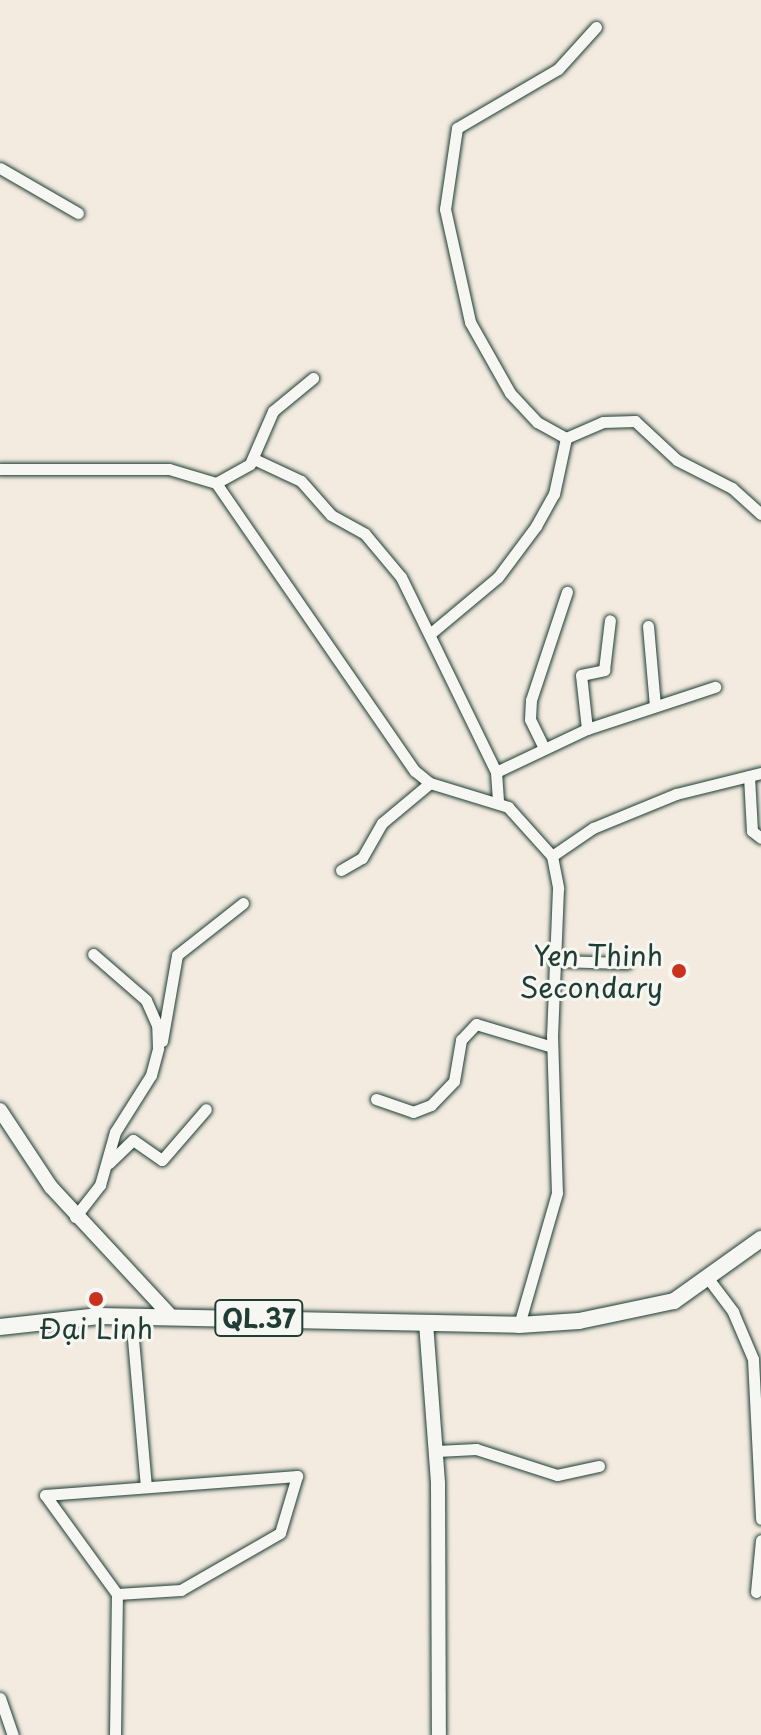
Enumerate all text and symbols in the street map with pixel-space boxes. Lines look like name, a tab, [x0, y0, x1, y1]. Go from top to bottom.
place label: Yen Thinh Secondary	[520, 938, 663, 1004]
marker: Yen Thinh Secondary	[670, 962, 688, 980]
marker: Đại Linh	[87, 1290, 105, 1308]
road number: QL.37	[213, 1296, 305, 1340]
place label: Đại Linh	[39, 1311, 153, 1345]

